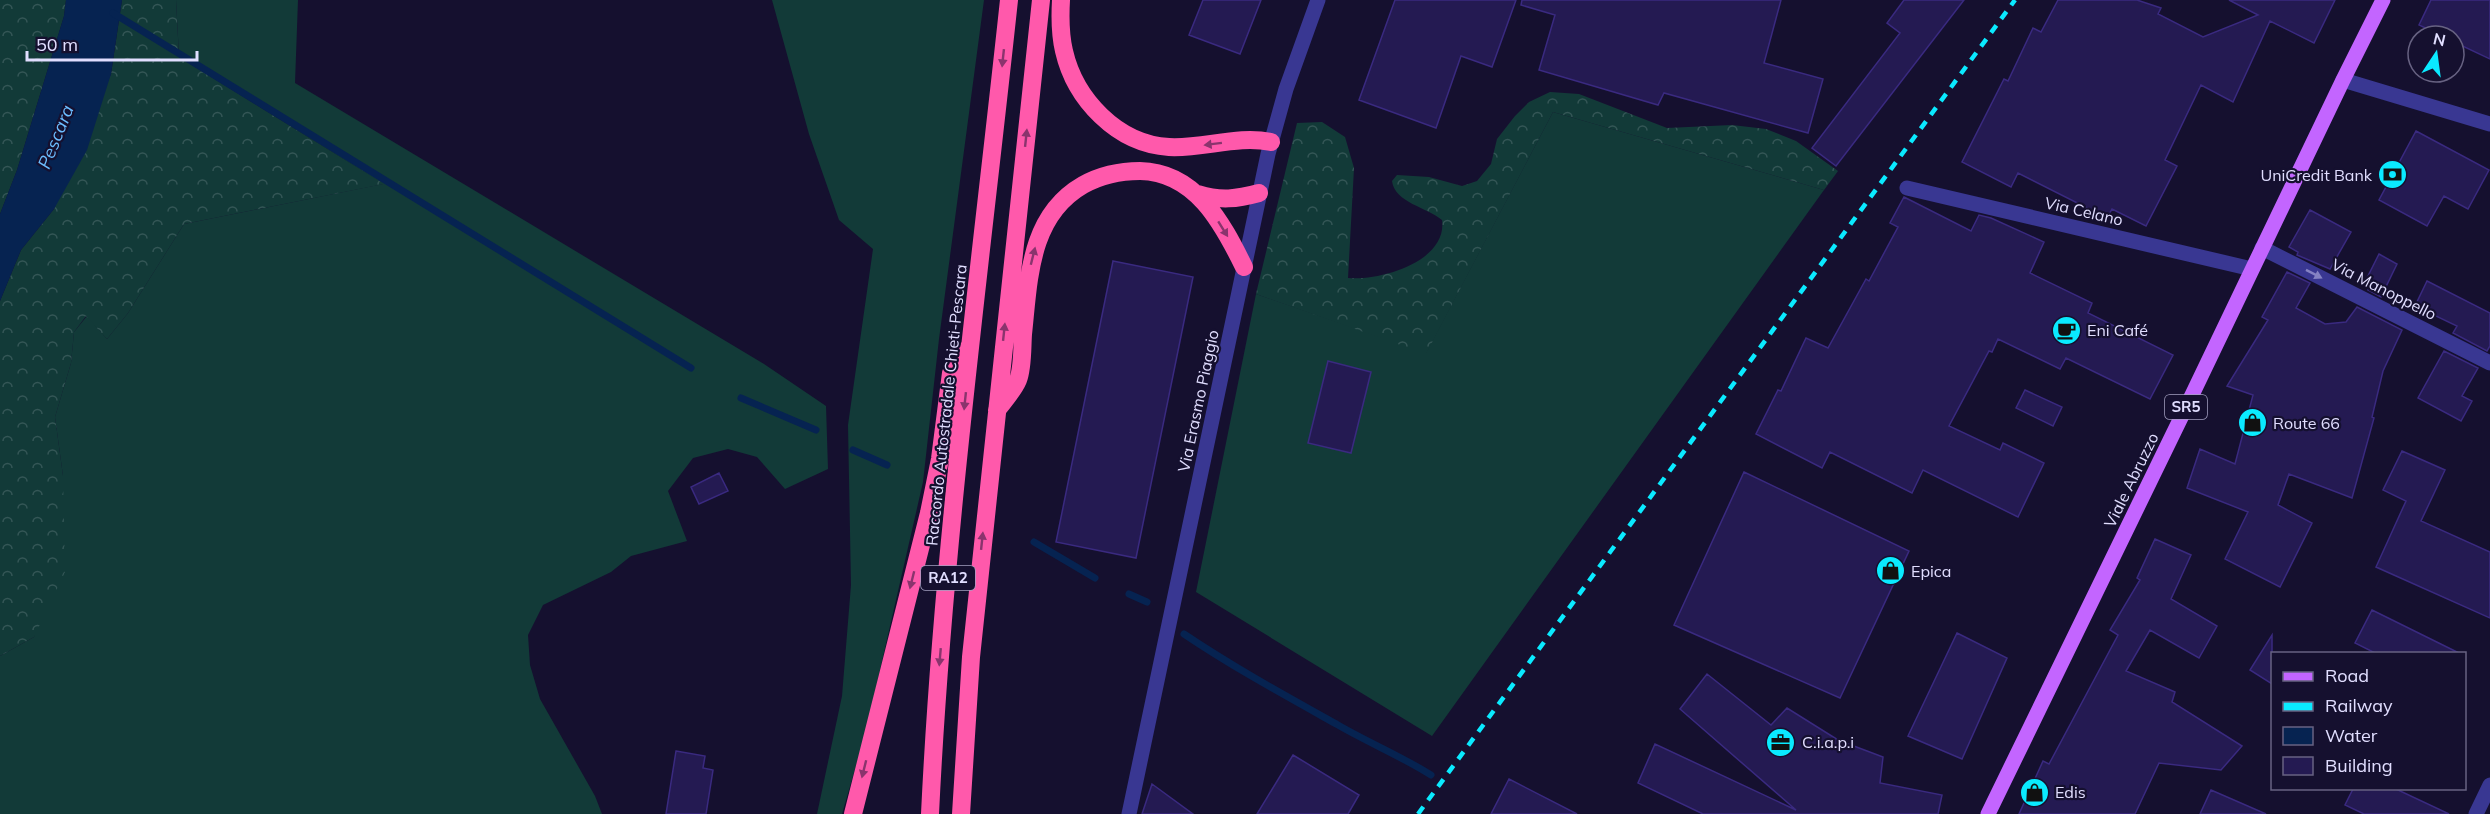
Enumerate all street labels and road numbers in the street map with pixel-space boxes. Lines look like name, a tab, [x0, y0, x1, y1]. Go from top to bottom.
street label: Via Celano	[2043, 192, 2125, 230]
street label: Via Manoppello	[2328, 254, 2440, 324]
street label: Raccordo Autostradale Chieti-Pescara	[921, 263, 971, 547]
street label: Via Erasmo Piaggio	[1173, 328, 1223, 474]
road number: SR5	[2165, 395, 2207, 419]
street label: Viale Abruzzo	[2099, 429, 2163, 531]
road number: RA12	[921, 566, 975, 590]

